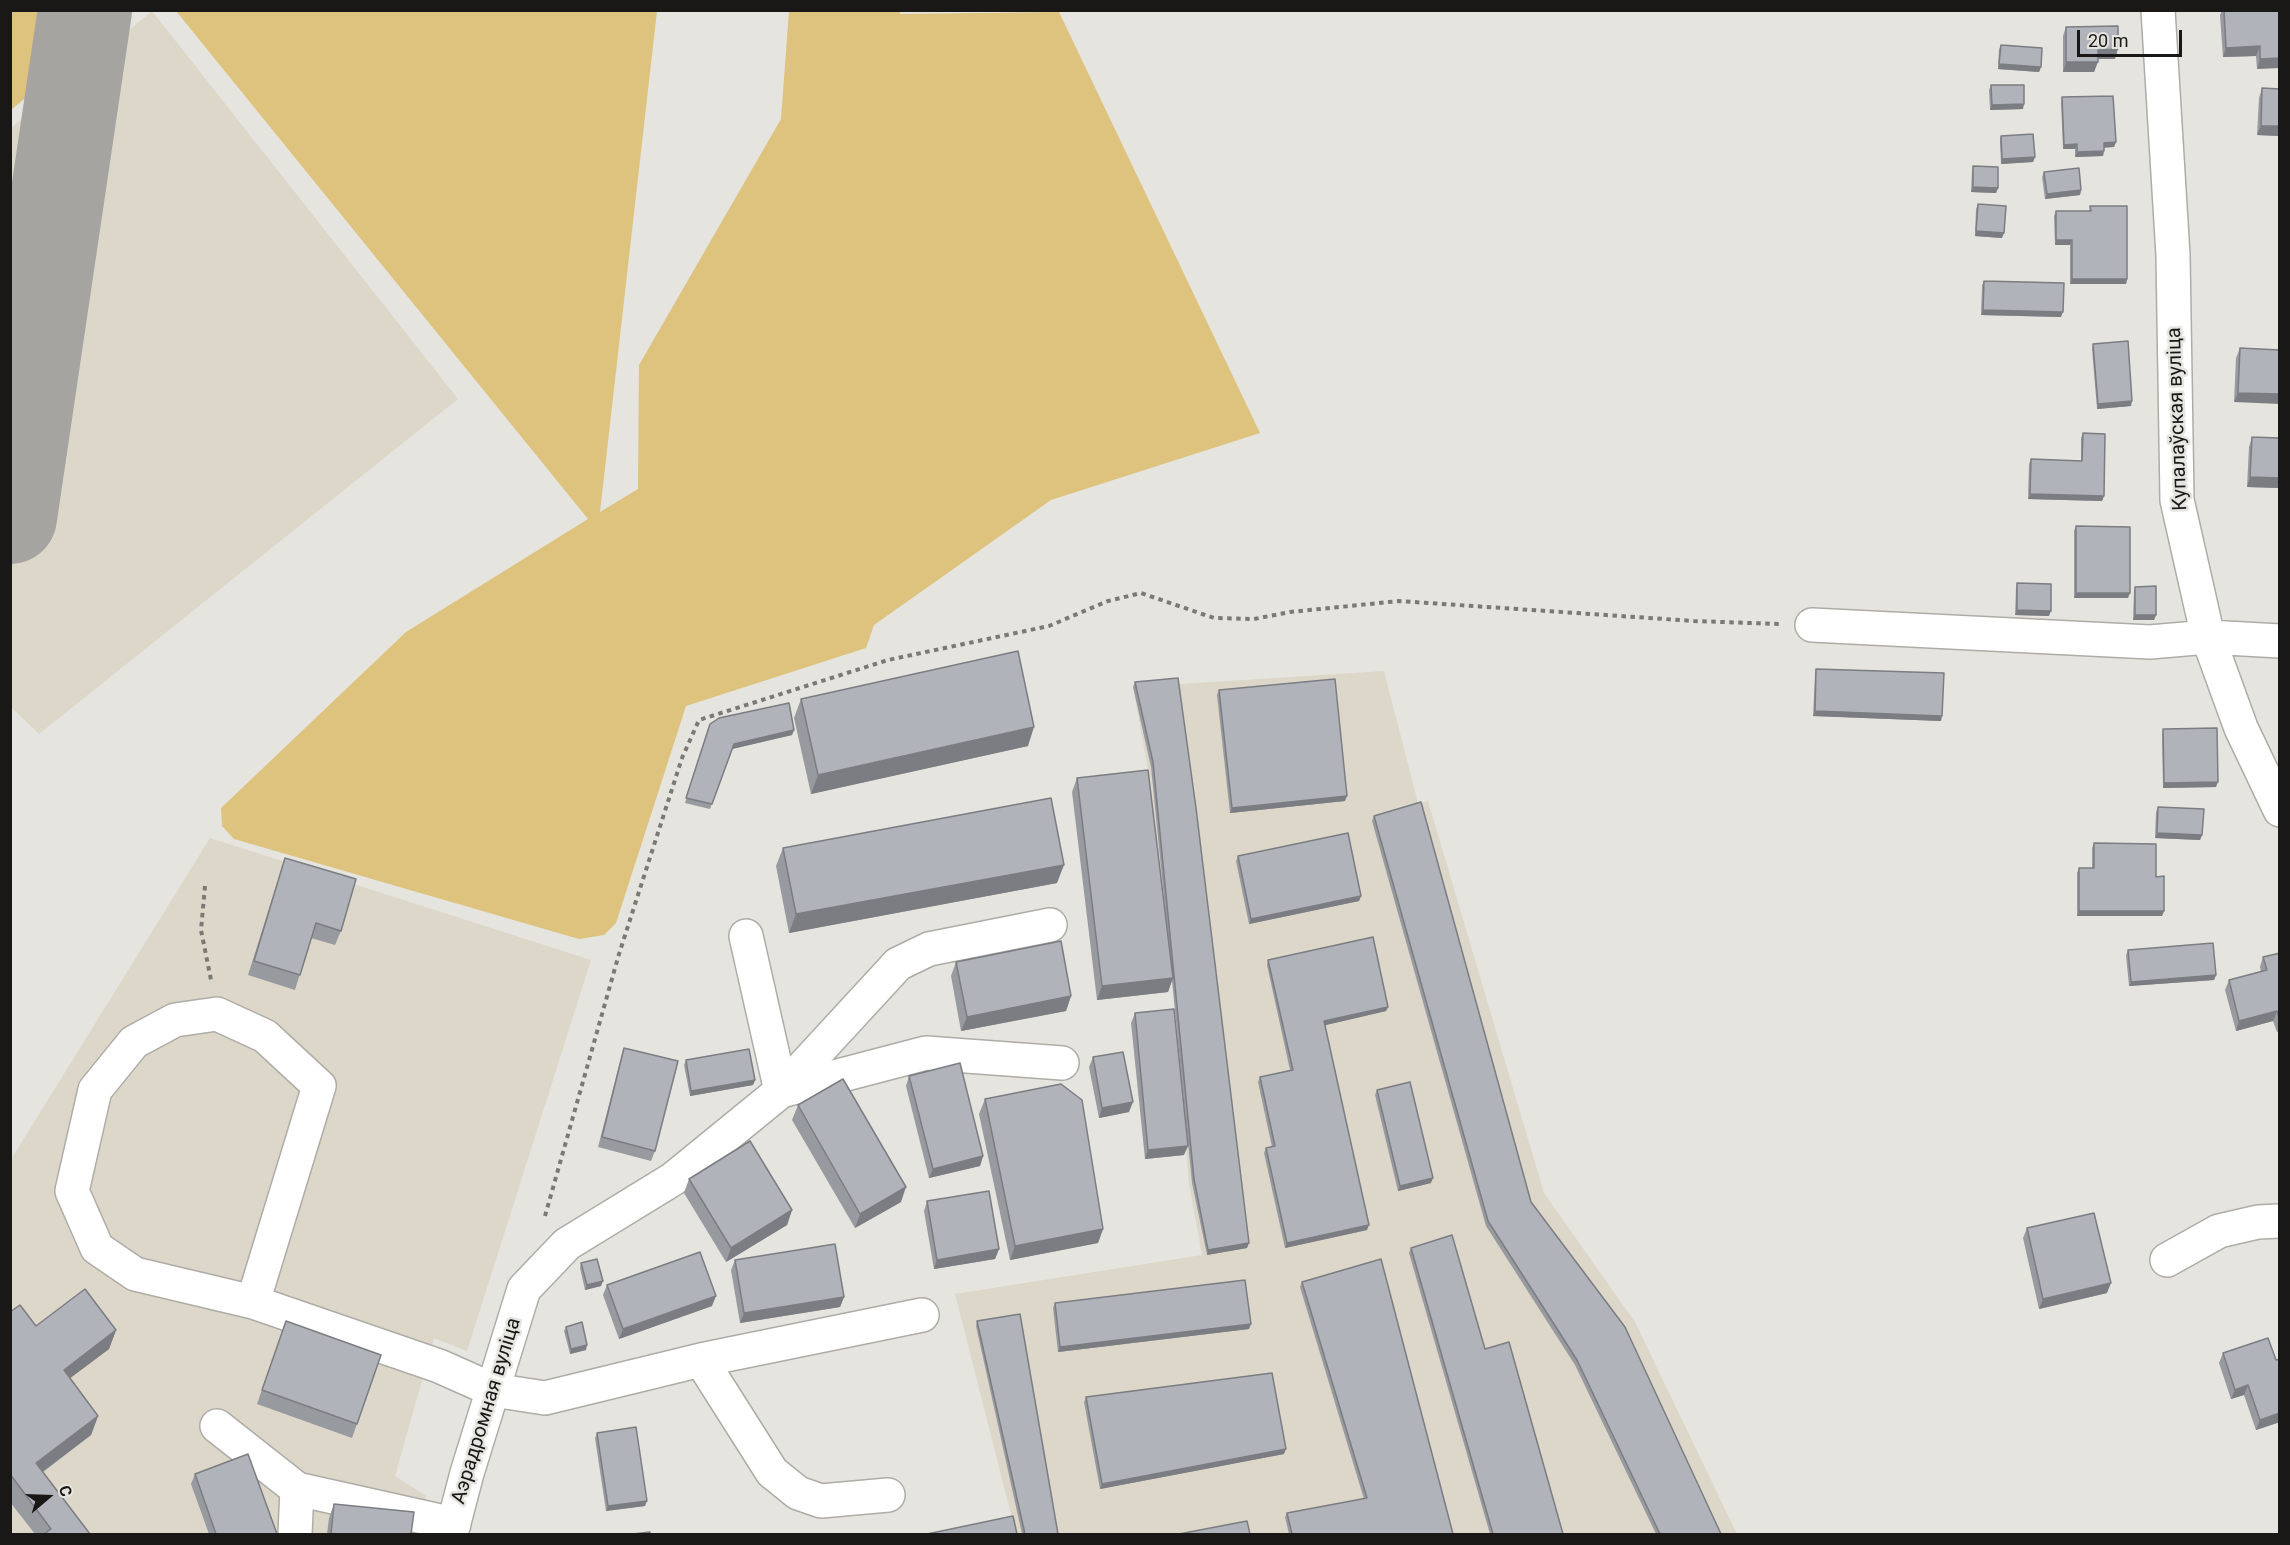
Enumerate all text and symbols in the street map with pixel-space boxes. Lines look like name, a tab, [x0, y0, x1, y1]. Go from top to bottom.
scale bar	[2080, 18, 2185, 56]
text: 20 m	[2088, 30, 2128, 51]
street label: Купалаўская вуліца	[2163, 327, 2193, 511]
street label: Аэрадромная вуліца	[447, 1315, 527, 1507]
north arrow	[18, 1467, 78, 1527]
text: С	[55, 1483, 76, 1499]

